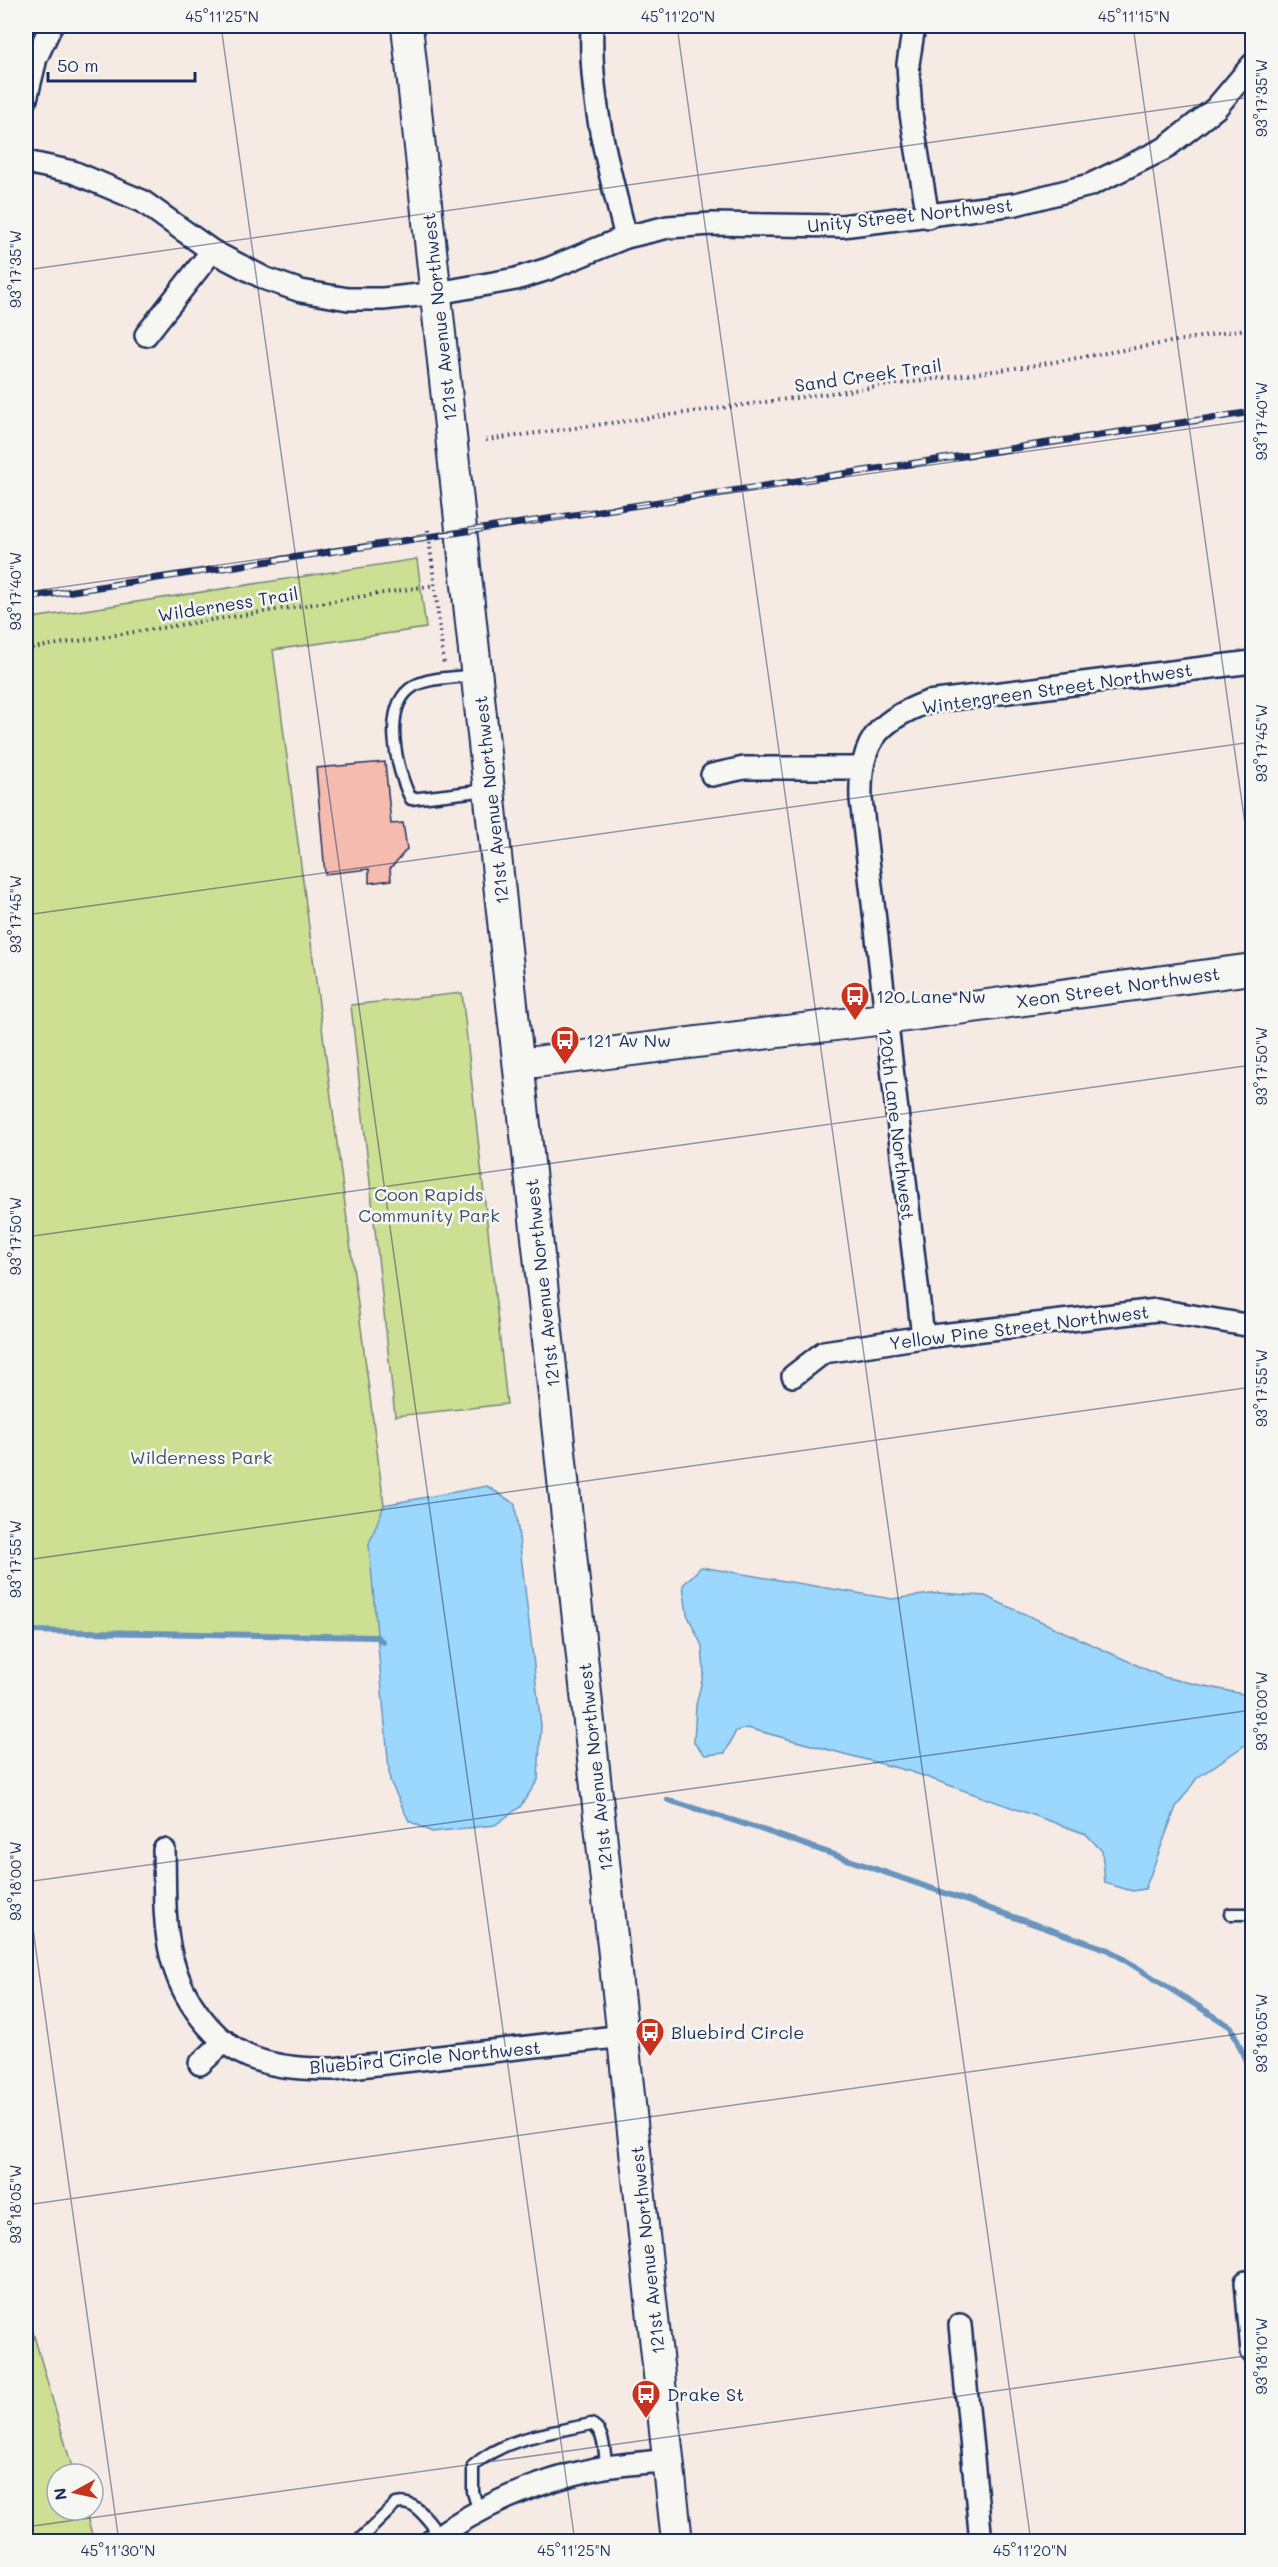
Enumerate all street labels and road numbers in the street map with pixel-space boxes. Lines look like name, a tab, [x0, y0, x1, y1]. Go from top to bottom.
street label: Unity Street Northwest	[806, 192, 1014, 238]
street label: 121st Avenue Northwest	[416, 212, 462, 422]
street label: Sand Creek Trail	[793, 353, 943, 397]
street label: Wilderness Trail	[156, 581, 300, 627]
street label: Wintergreen Street Northwest	[920, 657, 1194, 719]
street label: 121st Avenue Northwest	[468, 695, 514, 905]
street label: Xeon Street Northwest	[1015, 961, 1221, 1013]
street label: 120th Lane Northwest	[873, 1027, 921, 1221]
street label: 121st Avenue Northwest	[519, 1178, 565, 1388]
street label: Yellow Pine Street Northwest	[888, 1299, 1150, 1355]
street label: 121st Avenue Northwest	[572, 1662, 618, 1872]
street label: Bluebird Circle Northwest	[308, 2035, 542, 2079]
street label: 121st Avenue Northwest	[624, 2145, 670, 2355]

